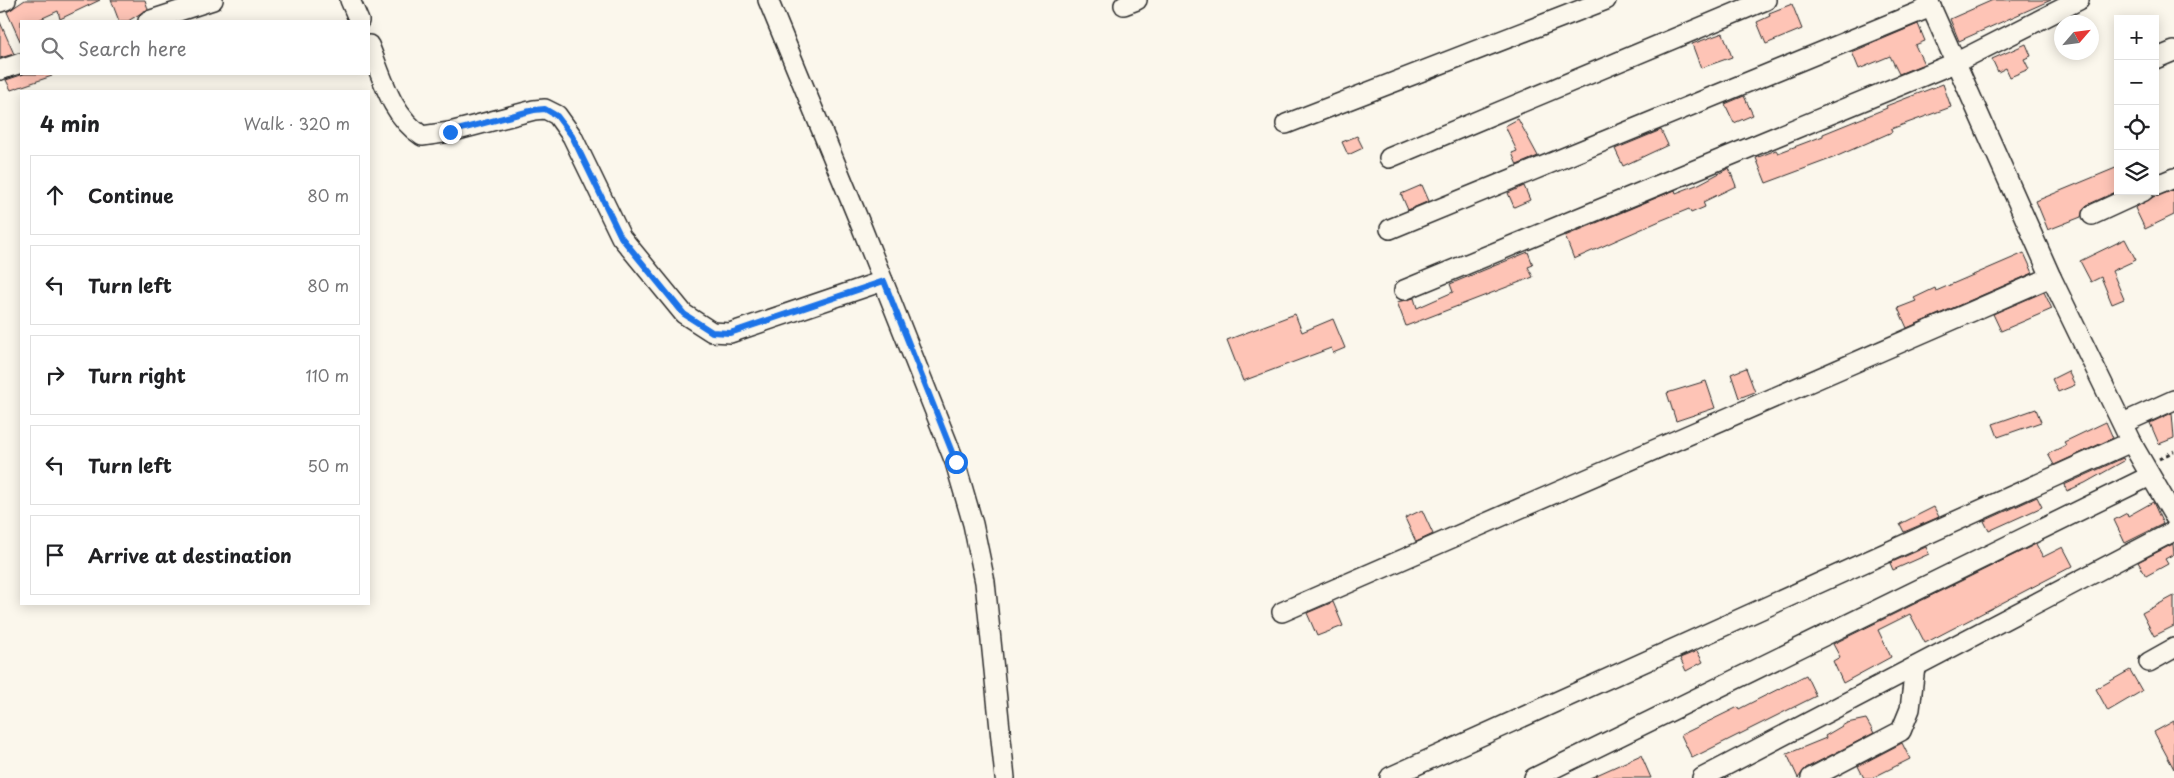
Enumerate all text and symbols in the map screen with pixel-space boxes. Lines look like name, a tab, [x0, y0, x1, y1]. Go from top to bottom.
north arrow	[2054, 15, 2099, 60]
map controls	[2114, 15, 2159, 195]
button: +	[2114, 15, 2159, 60]
search box	[20, 20, 370, 75]
icon: search	[38, 34, 66, 62]
text: Search here	[78, 34, 187, 62]
button: −	[2114, 60, 2159, 105]
button: locate	[2114, 105, 2159, 150]
text: 4 min	[40, 107, 100, 139]
text: Walk · 320 m	[244, 111, 350, 135]
route end	[439, 121, 462, 144]
button: layers	[2114, 150, 2159, 195]
icon: ahead	[41, 181, 69, 209]
text: Continue	[88, 181, 174, 209]
text: 80 m	[307, 183, 349, 207]
icon: left	[41, 271, 69, 299]
text: Turn left	[88, 271, 172, 299]
text: 80 m	[307, 273, 349, 297]
icon: right	[41, 361, 69, 389]
text: Turn right	[88, 361, 186, 389]
text: 110 m	[306, 363, 349, 387]
icon: left	[41, 451, 69, 479]
text: Turn left	[88, 451, 172, 479]
route start	[945, 451, 968, 474]
text: 50 m	[308, 453, 349, 477]
icon: arrive	[41, 541, 69, 569]
text: Arrive at destination	[88, 541, 292, 569]

